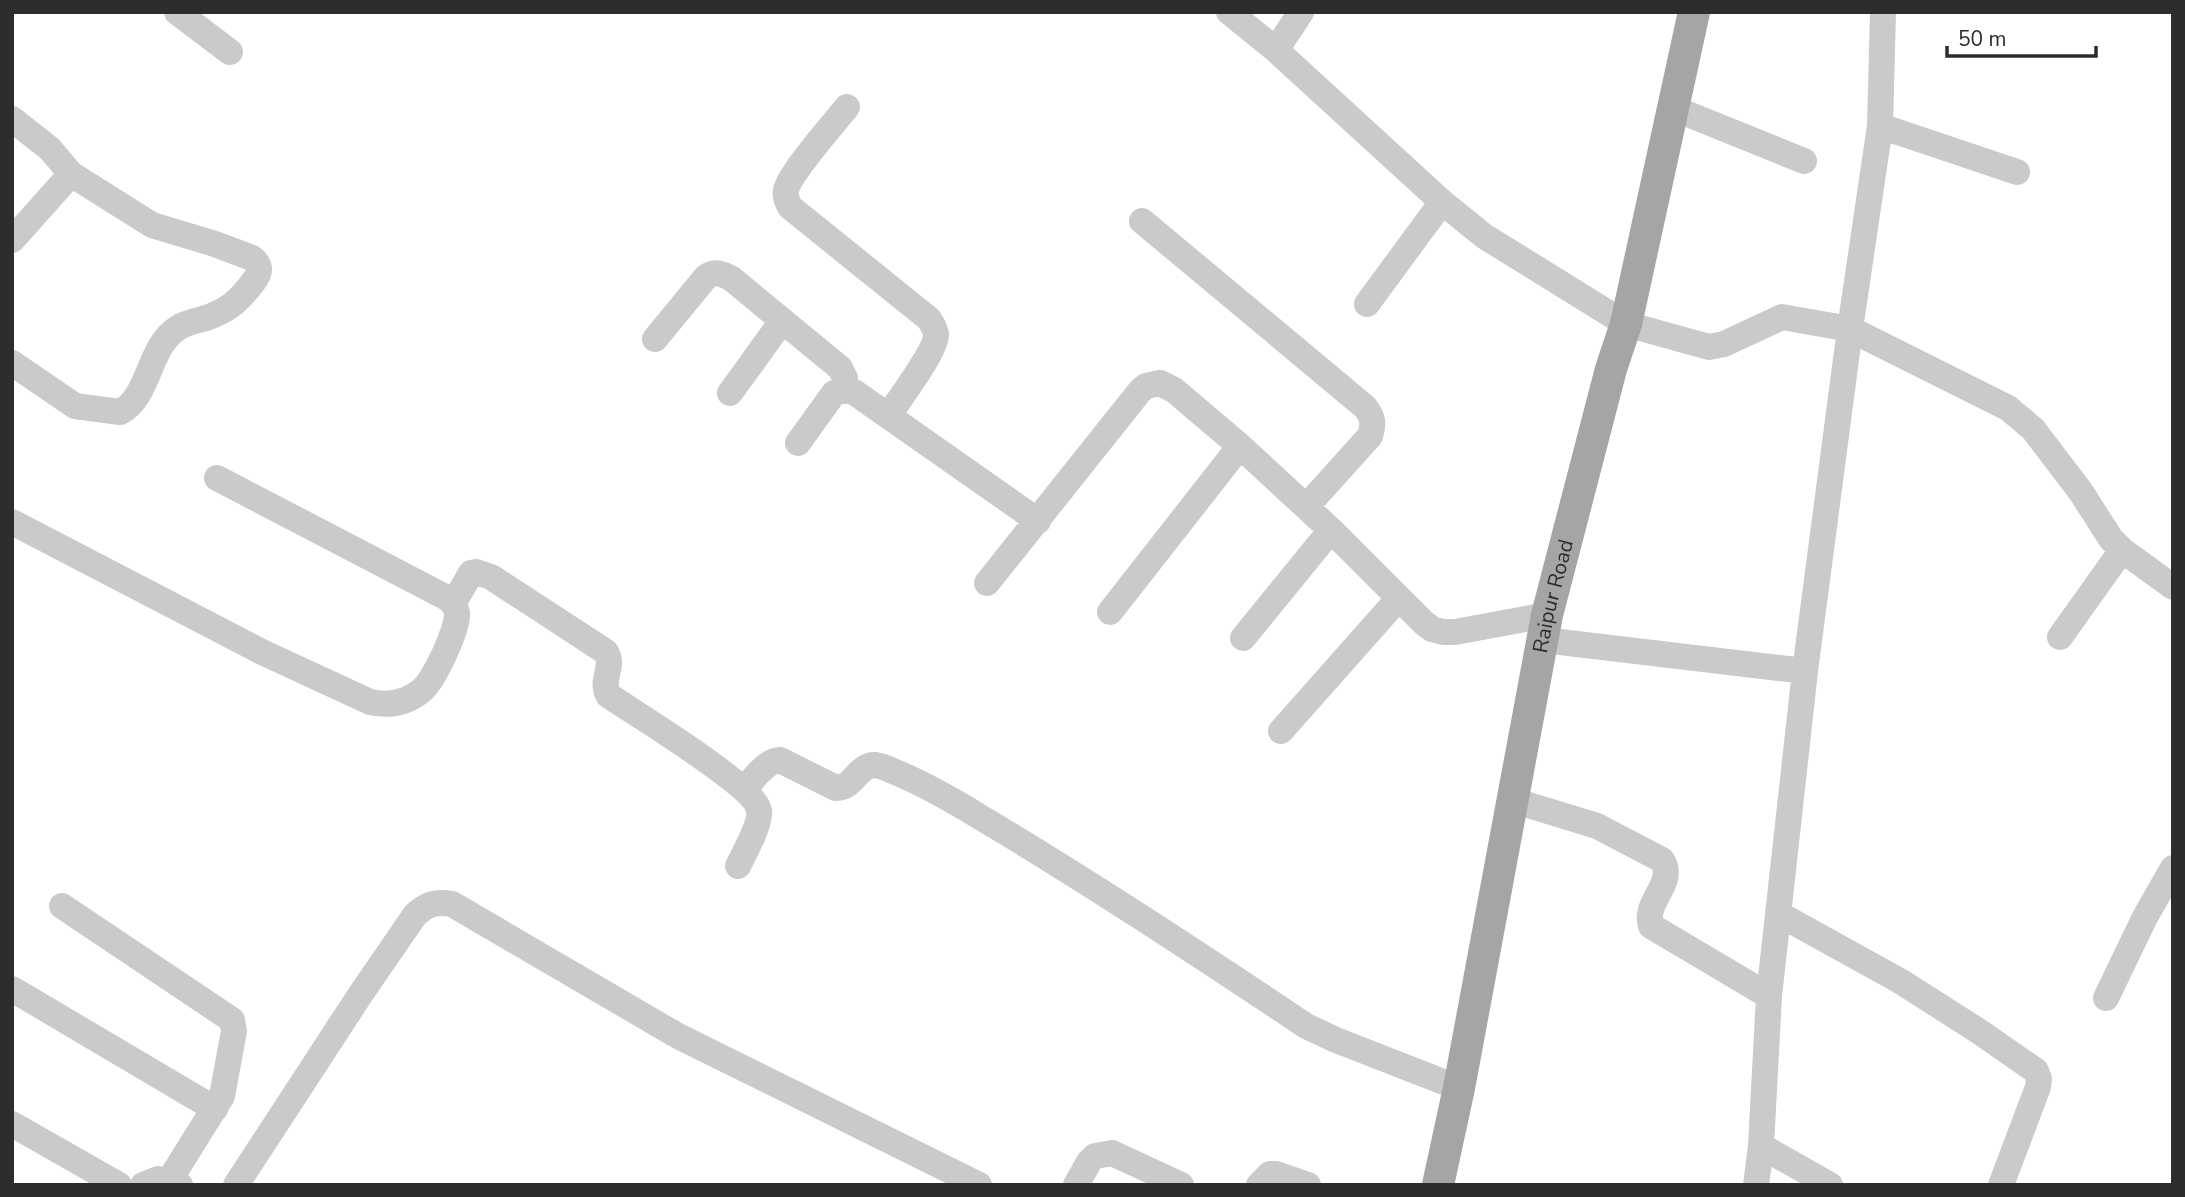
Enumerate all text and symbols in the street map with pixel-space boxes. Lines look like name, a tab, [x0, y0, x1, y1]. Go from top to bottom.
scale bar	[1947, 14, 2096, 58]
text: 50 m	[1958, 25, 2007, 53]
street label: Raipur Road	[1526, 536, 1580, 655]

